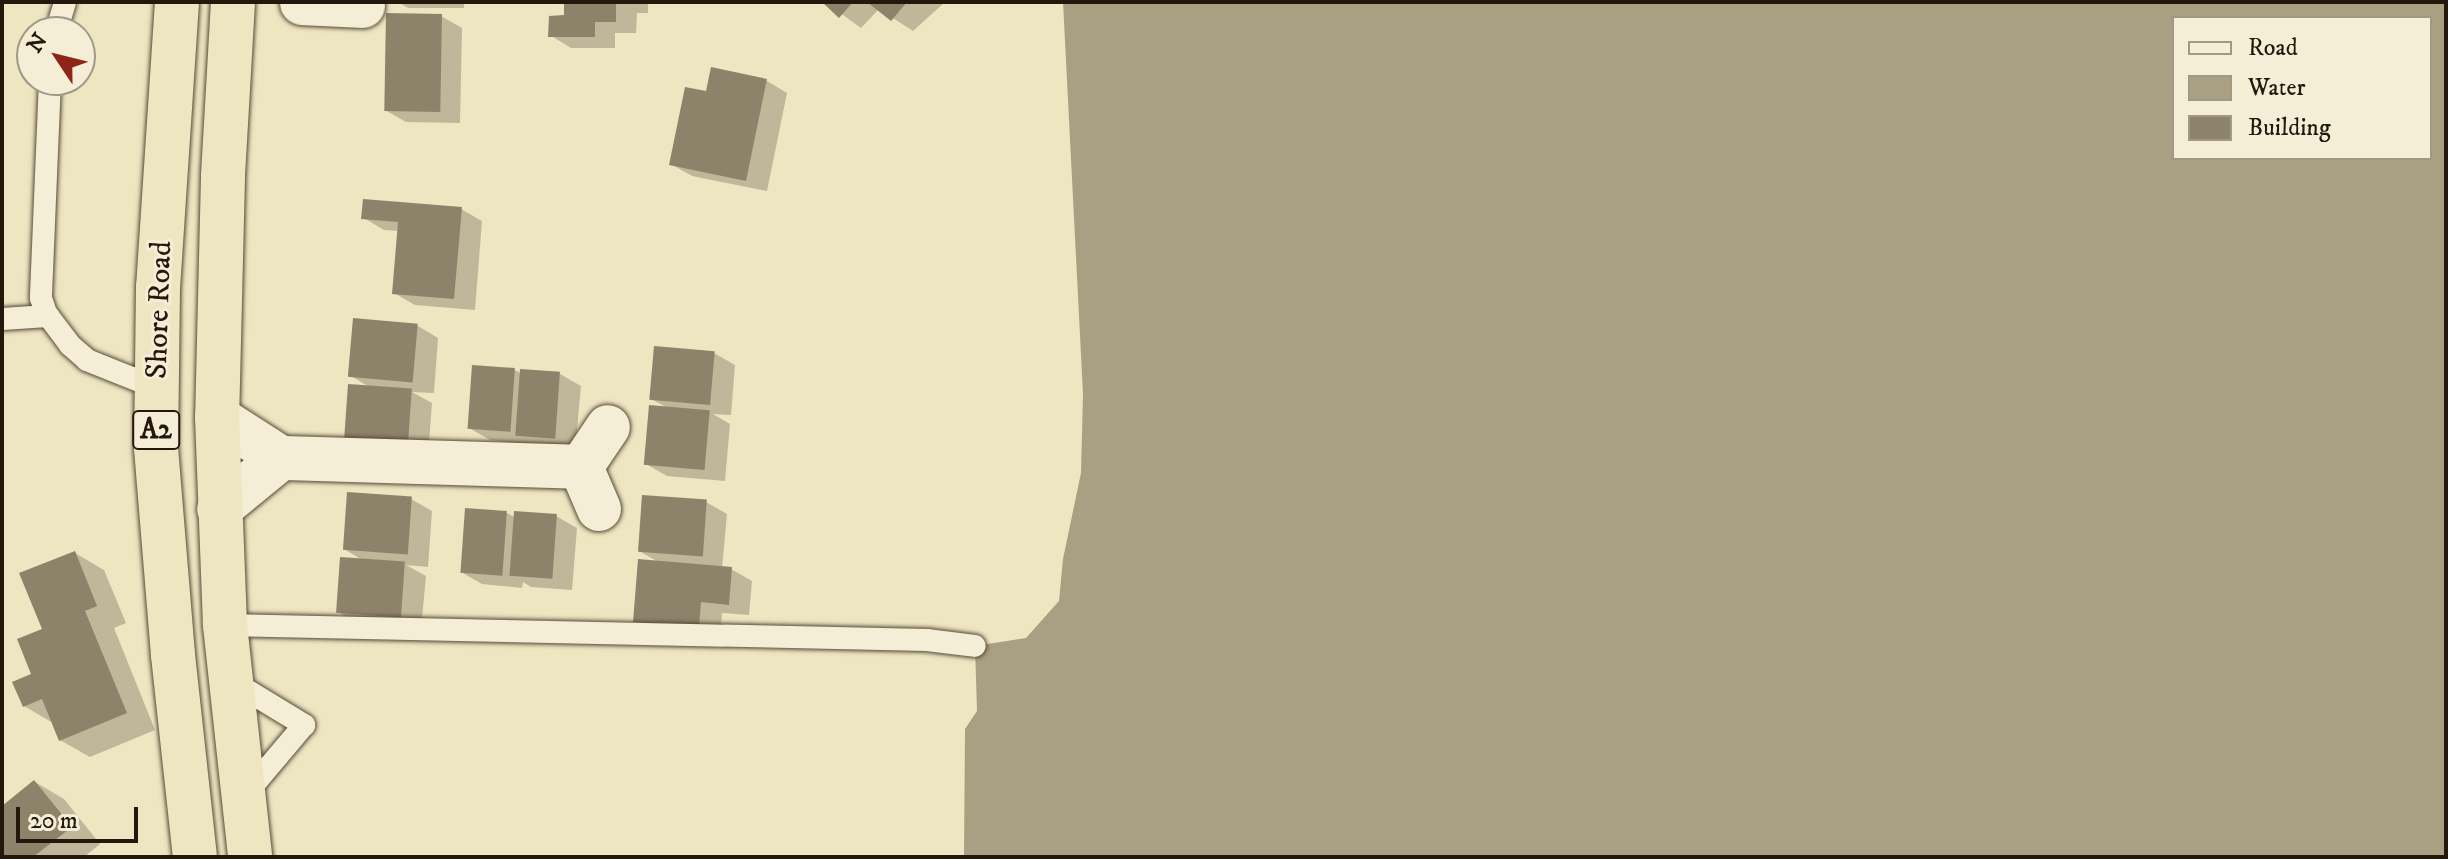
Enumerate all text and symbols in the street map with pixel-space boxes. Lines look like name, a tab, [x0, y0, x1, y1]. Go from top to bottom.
north arrow	[16, 16, 96, 96]
legend	[2172, 16, 2432, 160]
text: N	[21, 28, 54, 58]
text: Road	[2248, 33, 2298, 63]
text: Water	[2248, 73, 2305, 103]
text: Building	[2248, 113, 2331, 143]
street label: Shore Road	[140, 240, 180, 380]
road number: A2	[132, 406, 180, 454]
scale bar	[20, 791, 142, 841]
text: 20 m	[30, 806, 78, 836]

